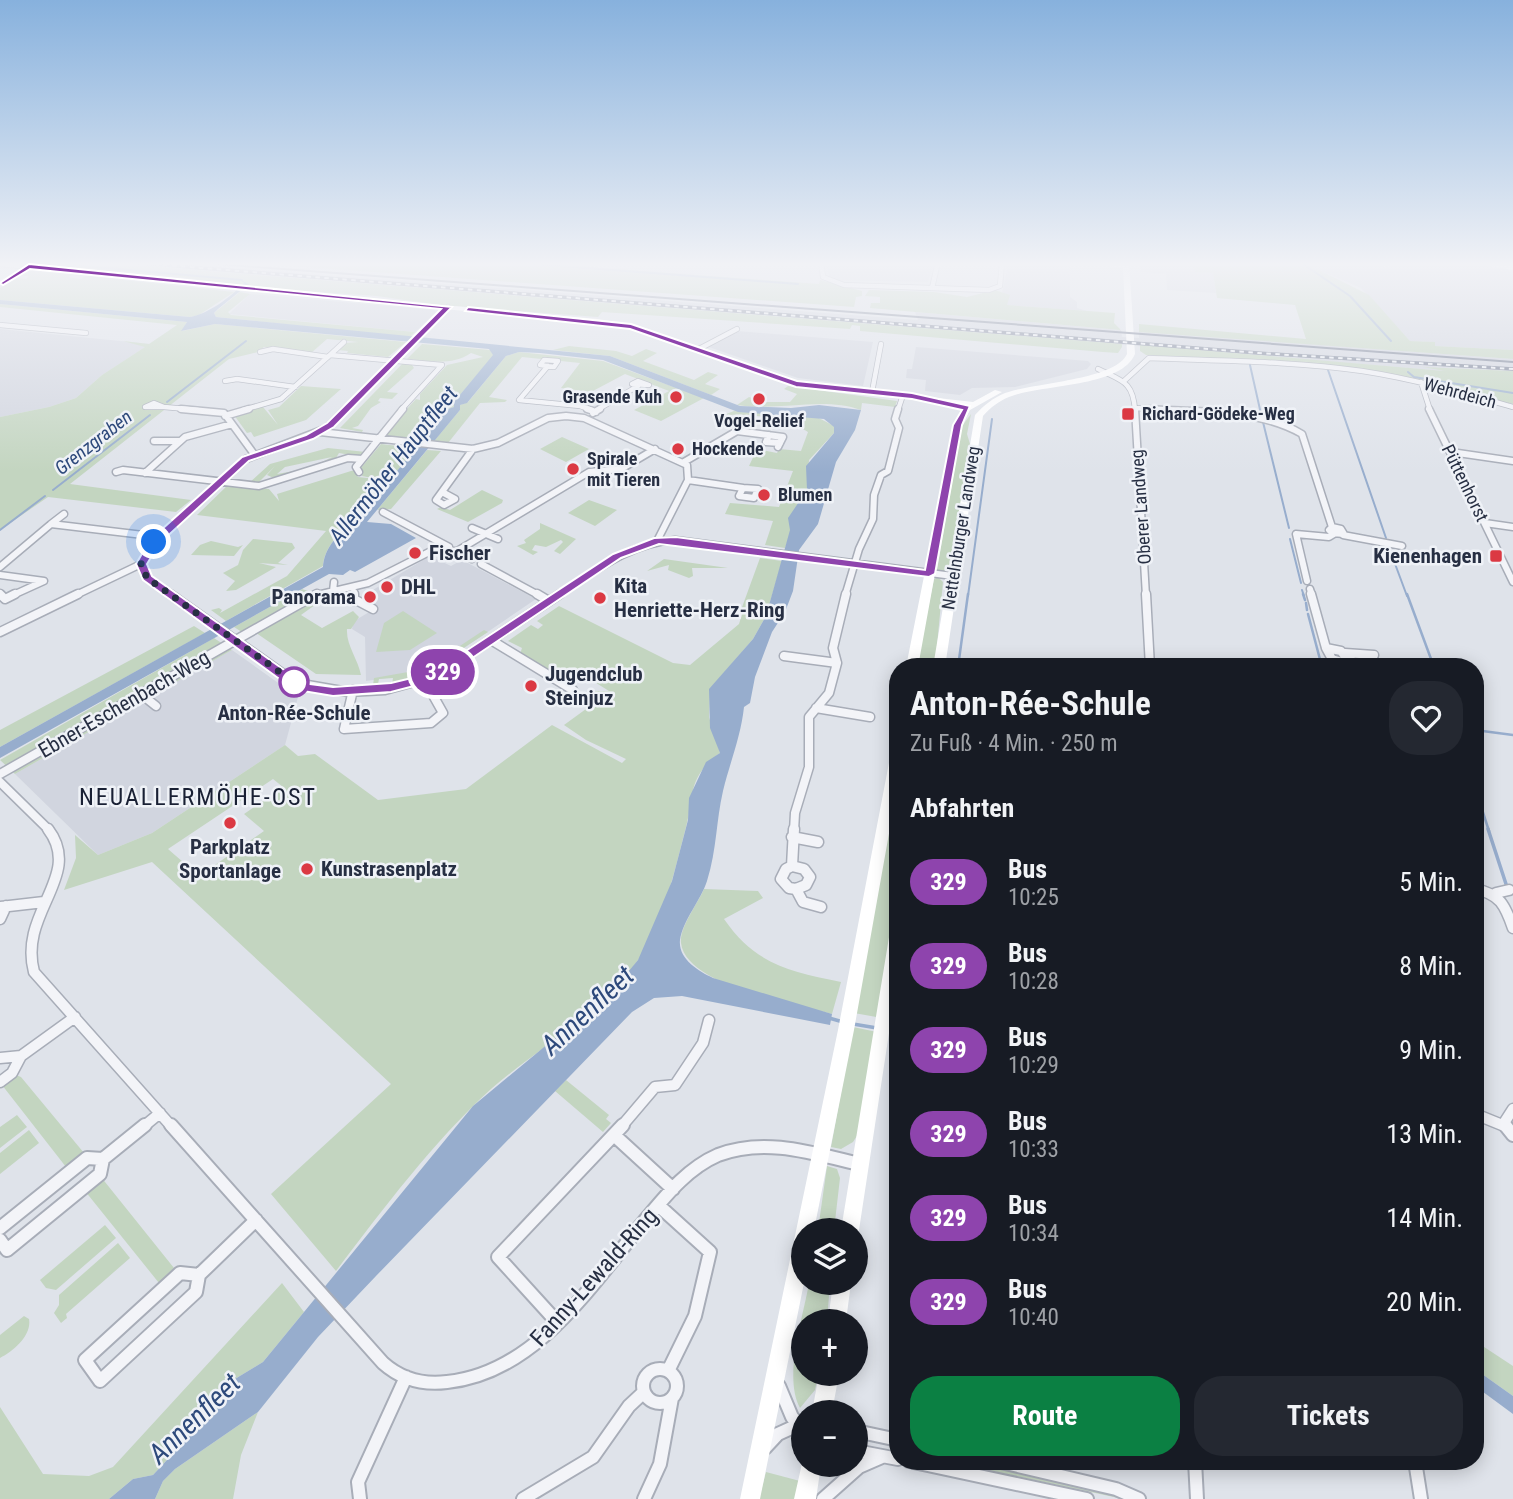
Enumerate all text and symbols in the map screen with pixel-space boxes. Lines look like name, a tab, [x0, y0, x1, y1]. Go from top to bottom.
street label: Wehrdeich	[1421, 373, 1499, 412]
water label: Allermöher Hauptfleet	[323, 381, 464, 551]
place label: Grasende Kuh	[562, 386, 662, 407]
marker: Grasende Kuh	[668, 389, 684, 405]
marker: Vogel-Relief	[751, 391, 767, 407]
place label: Richard-Gödeke-Weg	[1142, 403, 1295, 424]
water label: Grenzgraben	[50, 405, 137, 480]
marker: Richard-Gödeke-Weg	[1120, 406, 1136, 422]
place label: Vogel-Relief	[714, 410, 804, 431]
place label: Hockende	[692, 438, 764, 459]
marker: Hockende	[670, 441, 686, 457]
street label: Püttenhorst	[1438, 441, 1493, 525]
street label: Nettelnburger Landweg	[937, 445, 984, 611]
place label: Spirale mit Tieren	[587, 448, 660, 490]
street label: Oberer Landweg	[1126, 449, 1155, 565]
marker: Spirale mit Tieren	[565, 461, 581, 477]
place label: Blumen	[778, 484, 832, 505]
marker: Blumen	[756, 487, 772, 503]
your location	[136, 524, 171, 559]
place label: Fischer	[429, 541, 491, 565]
place label: Kienenhagen	[1373, 544, 1482, 568]
marker: Fischer	[407, 545, 423, 561]
marker: Kienenhagen	[1488, 548, 1504, 564]
place label: Kita Henriette-Herz-Ring	[614, 574, 785, 622]
place label: DHL	[401, 575, 436, 599]
marker: DHL	[379, 579, 395, 595]
place label: Panorama	[271, 585, 356, 609]
marker: Panorama	[362, 589, 378, 605]
marker: Kita Henriette-Herz-Ring	[592, 590, 608, 606]
street label: Ebner-Eschenbach-Weg	[34, 645, 214, 763]
line badge: 329	[403, 649, 483, 695]
text: 329	[425, 658, 461, 686]
place label: Jugendclub Steinjuz	[545, 662, 643, 710]
marker: Anton-Rée-Schule	[279, 667, 309, 697]
marker: Jugendclub Steinjuz	[523, 678, 539, 694]
button: heart	[1389, 681, 1463, 755]
text: Anton-Rée-Schule	[910, 684, 1151, 723]
place label: Anton-Rée-Schule	[217, 701, 371, 725]
text: Zu Fuß · 4 Min. · 250 m	[910, 730, 1118, 757]
district label: NEUALLERMÖHE-OST	[79, 783, 317, 811]
text: Abfahrten	[910, 793, 1014, 823]
marker: Parkplatz Sportanlage	[222, 815, 238, 831]
place label: Parkplatz Sportanlage	[179, 835, 281, 883]
text: Bus	[1008, 854, 1047, 884]
place label: Kunstrasenplatz	[321, 857, 457, 881]
marker: Kunstrasenplatz	[299, 861, 315, 877]
text: 5 Min.	[1399, 867, 1463, 897]
text: 329	[930, 868, 967, 896]
text: 10:25	[1008, 884, 1059, 911]
text: Bus	[1008, 938, 1047, 968]
text: 8 Min.	[1399, 951, 1463, 981]
text: 329	[930, 952, 967, 980]
water label: Annenfleet	[533, 958, 641, 1062]
text: 10:28	[1008, 968, 1059, 995]
text: Bus	[1008, 1022, 1047, 1052]
text: 9 Min.	[1399, 1035, 1463, 1065]
text: 329	[930, 1036, 967, 1064]
text: 10:29	[1008, 1052, 1059, 1079]
text: Bus	[1008, 1106, 1047, 1136]
text: 13 Min.	[1386, 1119, 1463, 1149]
text: 329	[930, 1120, 967, 1148]
text: 10:33	[1008, 1136, 1059, 1163]
text: Bus	[1008, 1190, 1047, 1220]
street label: Fanny-Lewald-Ring	[524, 1202, 664, 1352]
text: 14 Min.	[1386, 1203, 1463, 1233]
text: 329	[930, 1204, 967, 1232]
map controls	[791, 1218, 868, 1477]
button: layers	[791, 1218, 868, 1295]
text: 10:34	[1008, 1220, 1059, 1247]
text: Bus	[1008, 1274, 1047, 1304]
text: 20 Min.	[1386, 1287, 1463, 1317]
text: 329	[930, 1288, 967, 1316]
text: 10:40	[1008, 1304, 1059, 1331]
button: +	[791, 1309, 868, 1386]
water label: Annenfleet	[141, 1366, 248, 1471]
button: Route	[910, 1376, 1180, 1456]
button: Tickets	[1194, 1376, 1463, 1456]
button: −	[791, 1400, 868, 1477]

